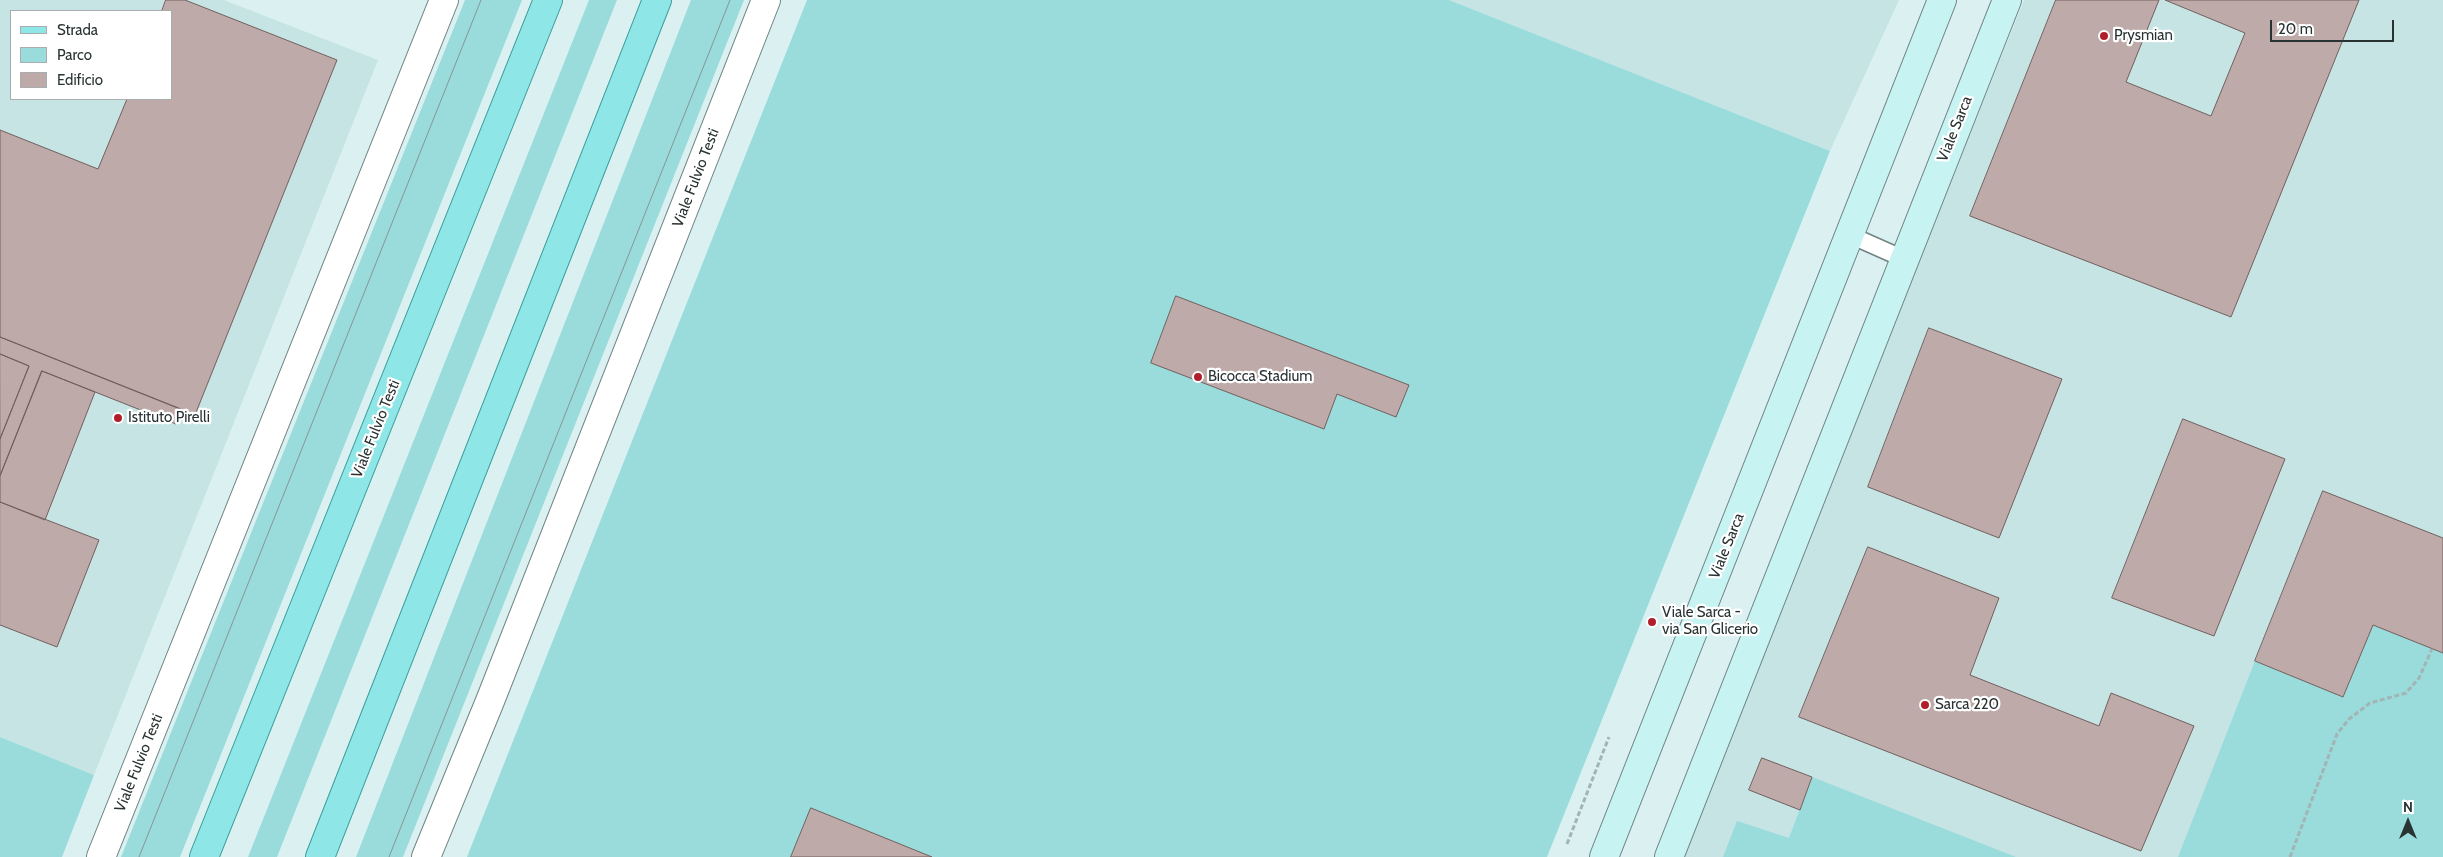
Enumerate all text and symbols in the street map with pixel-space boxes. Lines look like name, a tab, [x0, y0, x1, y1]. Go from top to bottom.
legend	[10, 10, 172, 100]
scale bar	[2273, 10, 2397, 42]
text: 20 m	[2278, 20, 2313, 38]
text: Strada	[57, 21, 98, 39]
place label: Prysmian	[2114, 27, 2173, 45]
marker: Prysmian	[2098, 30, 2110, 42]
text: Parco	[57, 46, 92, 64]
text: Edificio	[57, 71, 103, 89]
street label: Viale Sarca	[1934, 94, 1976, 164]
street label: Viale Fulvio Testi	[669, 126, 723, 230]
place label: Bicocca Stadium	[1208, 368, 1312, 386]
marker: Bicocca Stadium	[1192, 371, 1204, 383]
street label: Viale Fulvio Testi	[348, 377, 404, 481]
place label: Istituto Pirelli	[128, 409, 210, 427]
marker: Istituto Pirelli	[112, 412, 124, 424]
street label: Viale Sarca	[1706, 511, 1748, 581]
place label: Viale Sarca - via San Glicerio	[1662, 604, 1758, 639]
marker: Viale Sarca - via San Glicerio	[1646, 616, 1658, 628]
place label: Sarca 220	[1935, 696, 1999, 714]
marker: Sarca 220	[1919, 699, 1931, 711]
street label: Viale Fulvio Testi	[111, 711, 167, 815]
north arrow	[2383, 797, 2433, 847]
text: N	[2403, 798, 2413, 816]

